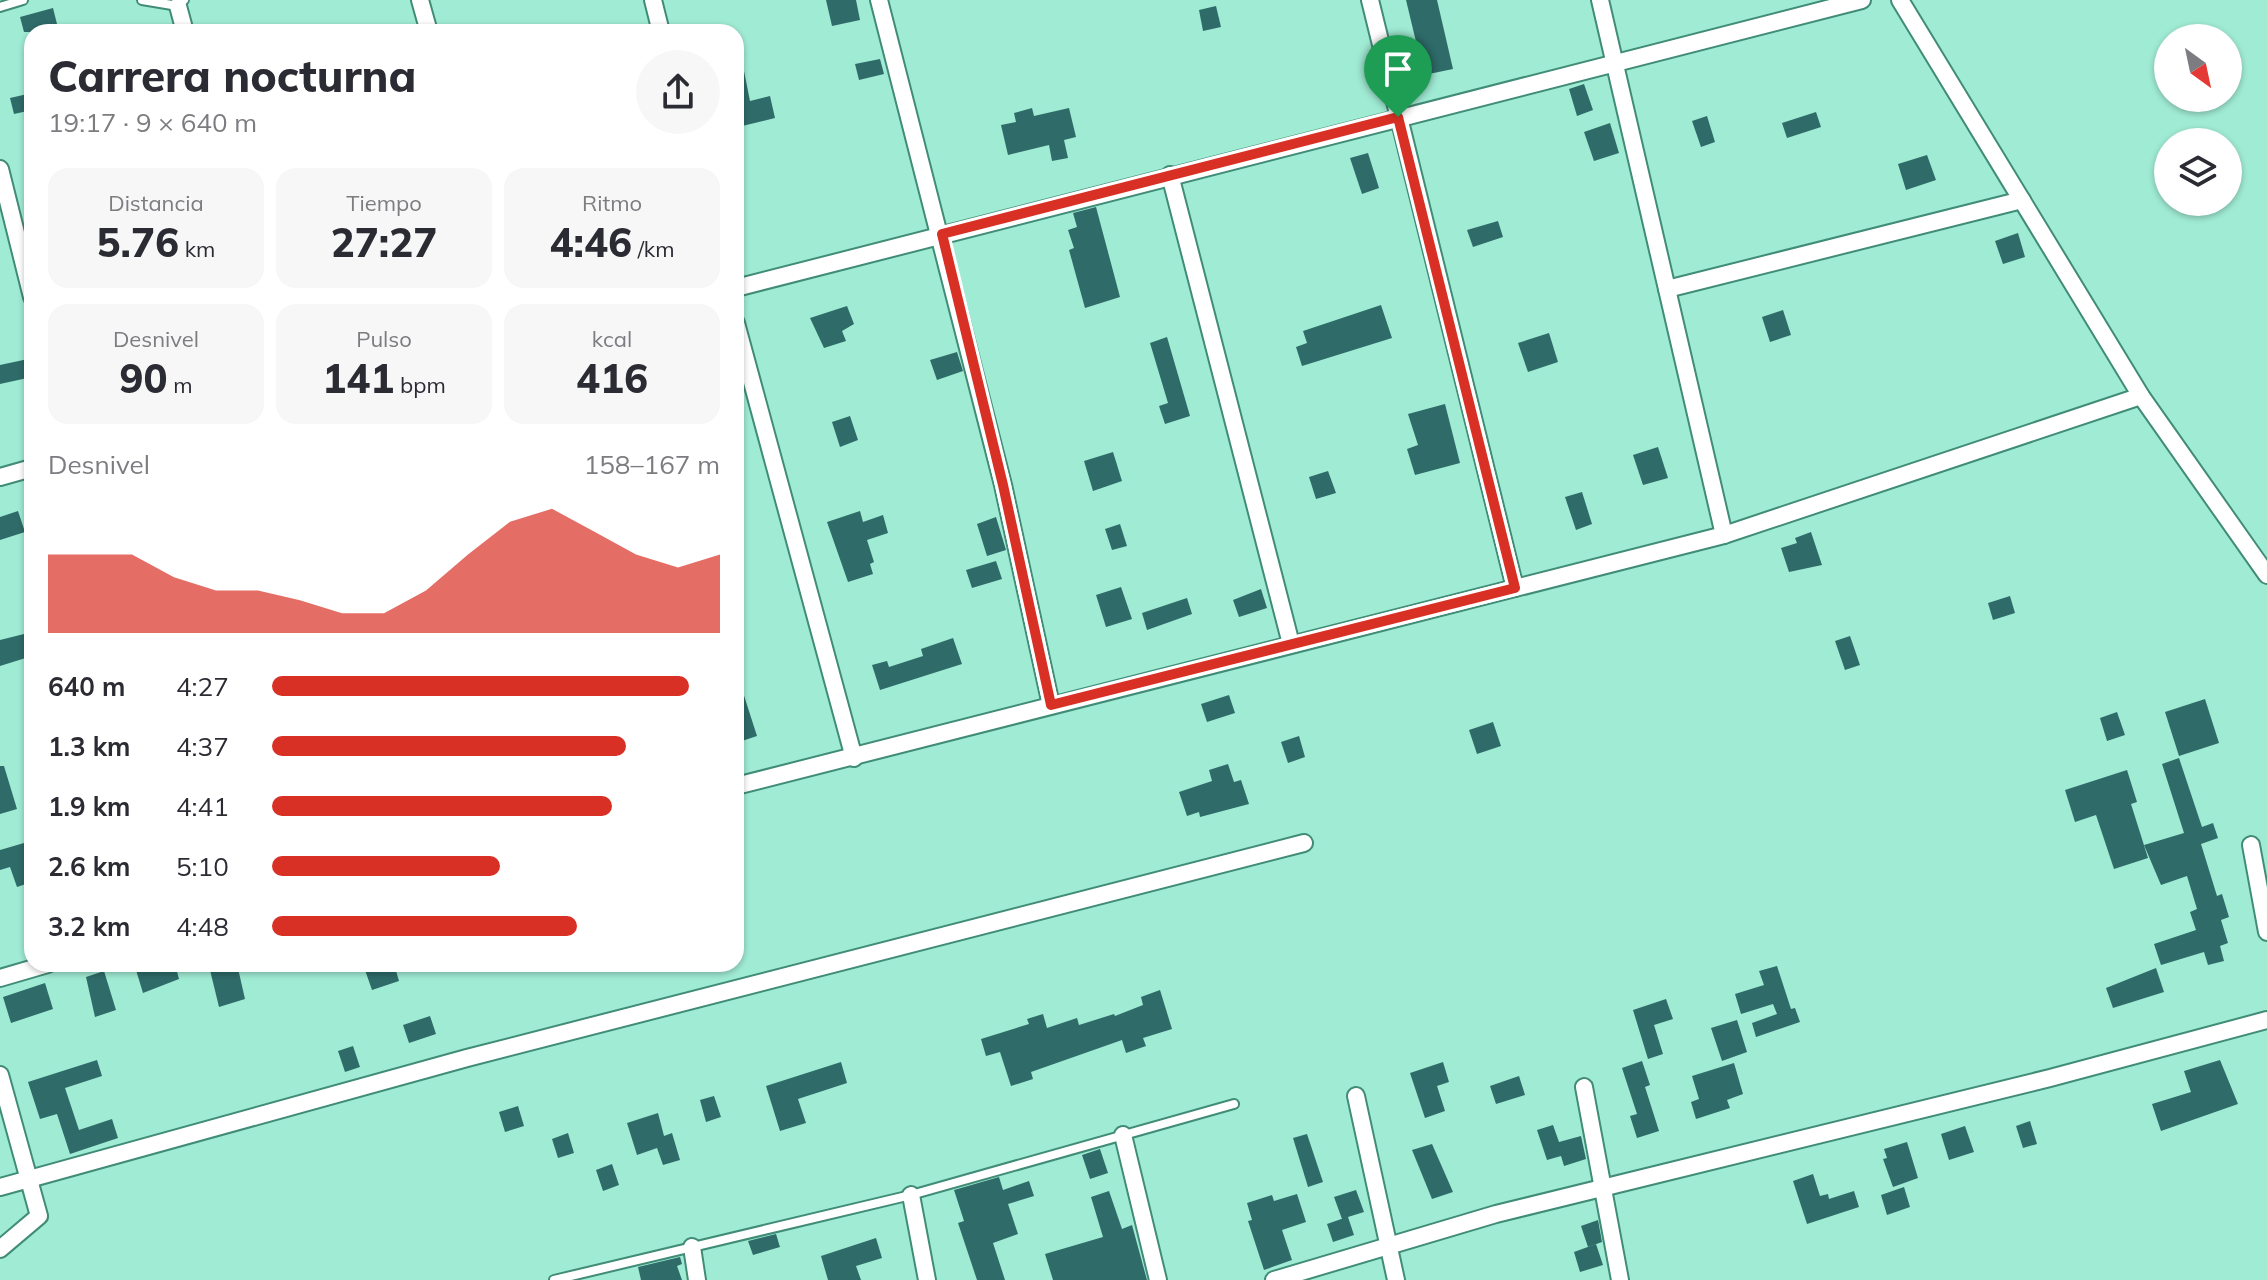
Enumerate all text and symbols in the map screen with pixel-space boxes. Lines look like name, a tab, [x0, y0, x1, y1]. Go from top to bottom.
north arrow	[2154, 24, 2242, 112]
map controls	[2154, 24, 2242, 216]
pin	[1364, 35, 1432, 117]
icon: arrive	[1376, 47, 1420, 91]
text: Carrera nocturna	[48, 48, 416, 103]
button: share	[636, 50, 720, 134]
text: 19:17 · 9 × 640 m	[48, 106, 257, 139]
button: layers	[2154, 128, 2242, 216]
text: Distancia	[108, 189, 204, 217]
text: Tiempo	[346, 189, 422, 217]
text: Ritmo	[582, 189, 642, 217]
text: 5.76	[97, 217, 179, 267]
text: 27:27	[331, 217, 437, 267]
text: 4:46	[549, 217, 632, 267]
text: km	[179, 235, 215, 263]
text: /km	[632, 235, 675, 263]
text: Desnivel	[113, 325, 199, 353]
text: Pulso	[356, 325, 412, 353]
text: kcal	[592, 325, 632, 353]
text: 90	[119, 353, 167, 403]
text: 141	[322, 353, 394, 403]
text: 416	[576, 353, 648, 403]
text: m	[167, 371, 193, 399]
text: bpm	[394, 371, 446, 399]
text: Desnivel	[48, 448, 150, 481]
text: 158–167 m	[584, 448, 720, 481]
text: 640 m	[48, 670, 125, 703]
text: 4:27	[176, 670, 229, 703]
text: 1.3 km	[48, 730, 131, 763]
text: 4:37	[176, 730, 229, 763]
text: 1.9 km	[48, 790, 131, 823]
text: 4:41	[176, 790, 229, 823]
text: 2.6 km	[48, 850, 131, 883]
text: 5:10	[176, 850, 229, 883]
text: 3.2 km	[48, 910, 131, 943]
text: 4:48	[176, 910, 229, 943]

